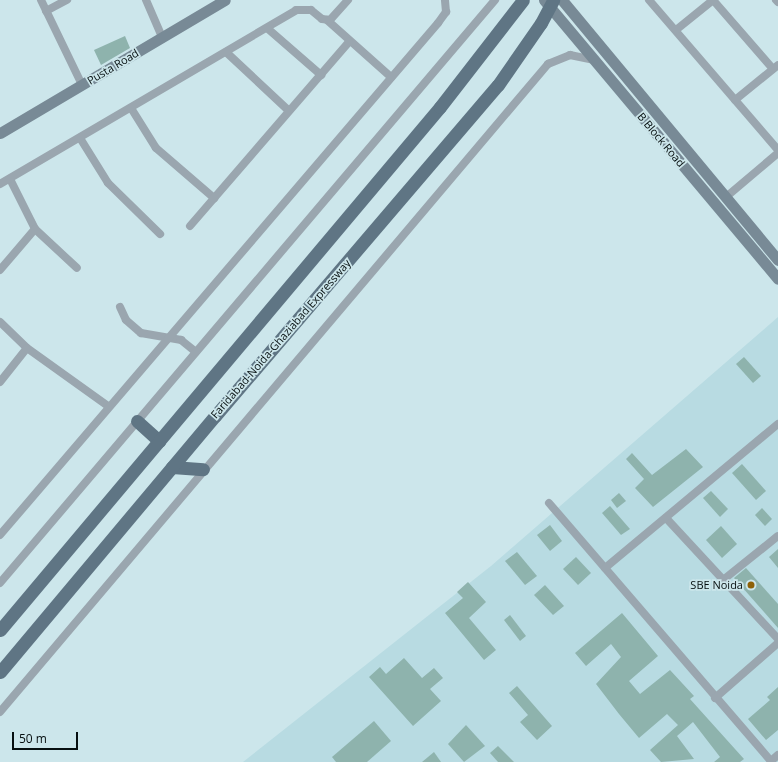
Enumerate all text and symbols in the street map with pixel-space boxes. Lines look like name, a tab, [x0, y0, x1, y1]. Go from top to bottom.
street label: Pusta Road	[85, 46, 141, 88]
street label: B Block Road	[635, 110, 687, 170]
street label: Faridabad-Noida-Ghaziabad Expressway	[208, 257, 354, 421]
place label: SBE Noida	[690, 578, 743, 592]
marker: SBE Noida	[746, 580, 756, 590]
scale bar	[14, 724, 80, 750]
text: 50 m	[19, 730, 47, 747]

